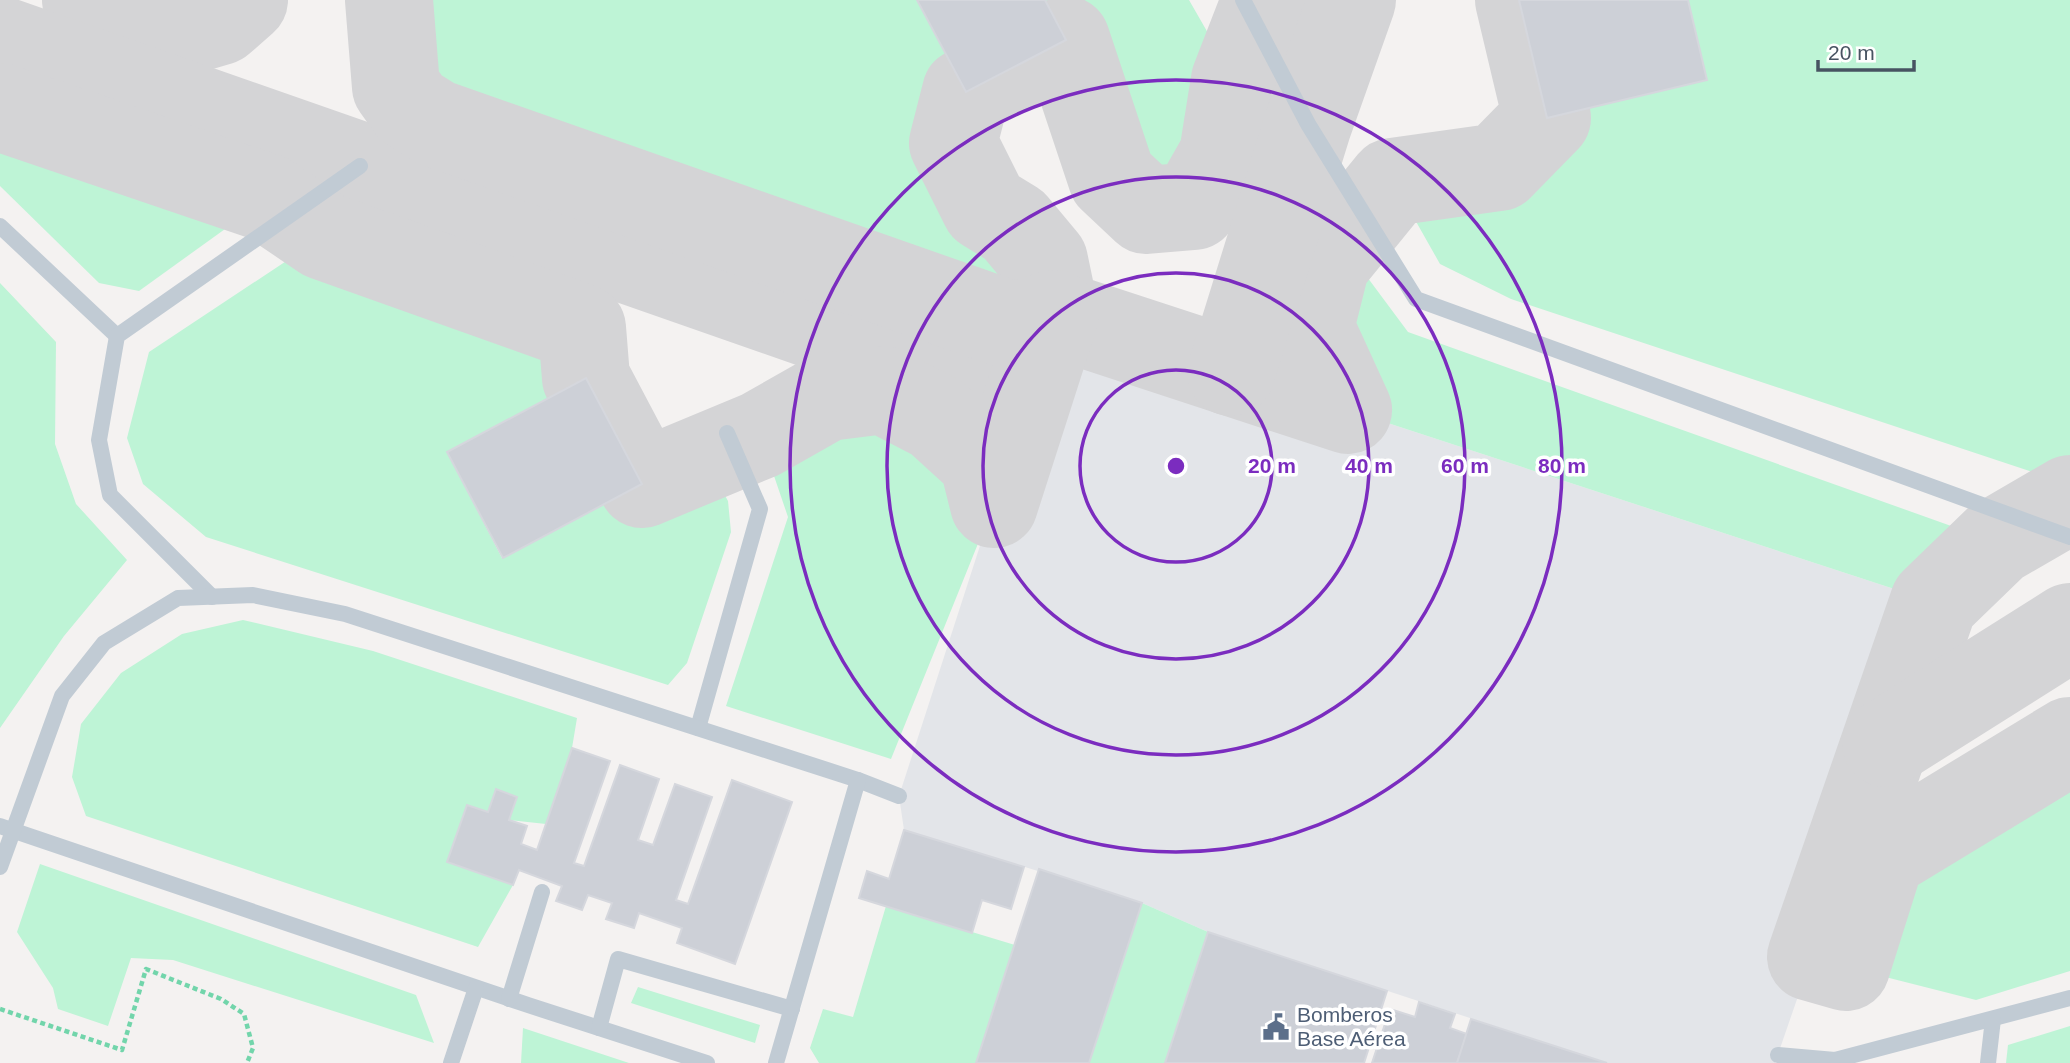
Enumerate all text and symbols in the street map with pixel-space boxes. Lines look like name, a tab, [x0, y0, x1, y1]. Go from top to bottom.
scale bar	[1818, 28, 1914, 72]
text: 20 m	[1828, 41, 1875, 64]
centre of rings	[1164, 454, 1188, 478]
text: 20 m	[1248, 454, 1296, 477]
text: 40 m	[1345, 454, 1393, 477]
text: 60 m	[1441, 454, 1489, 477]
text: 80 m	[1538, 454, 1586, 477]
place label: Bomberos Base Aérea	[1297, 1003, 1406, 1050]
public building icon: Bomberos Base Aérea	[1261, 1012, 1291, 1042]

